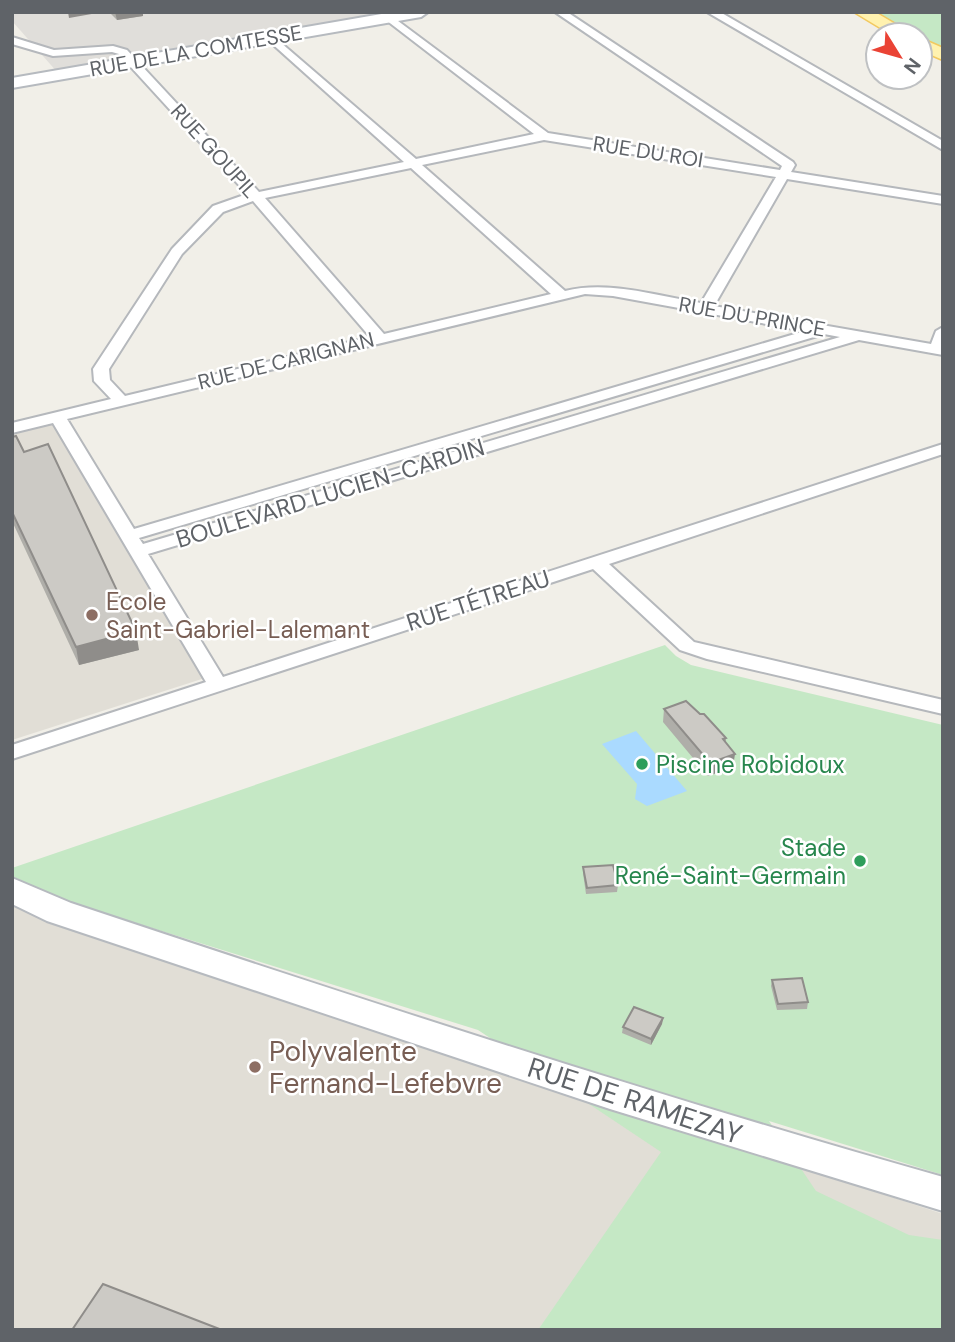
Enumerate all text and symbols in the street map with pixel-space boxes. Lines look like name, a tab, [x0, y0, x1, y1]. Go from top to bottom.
street label: RUE DE LA COMTESSE	[88, 19, 304, 83]
north arrow	[864, 21, 934, 91]
text: N	[898, 53, 926, 79]
street label: RUE GOUPIL	[164, 98, 264, 204]
street label: RUE DU ROI	[591, 129, 705, 175]
street label: RUE DU PRINCE	[676, 290, 828, 344]
street label: RUE DE CARIGNAN	[195, 326, 377, 396]
street label: BOULEVARD LUCIEN-CARDIN	[172, 431, 488, 555]
street label: RUE TÉTREAU	[402, 562, 554, 638]
place label: Ecole Saint-Gabriel-Lalemant	[106, 586, 370, 645]
marker: Ecole Saint-Gabriel-Lalemant	[84, 607, 100, 623]
place label: Piscine Robidoux	[656, 749, 845, 780]
marker: Piscine Robidoux	[634, 756, 650, 772]
place label: Stade René-Saint-Germain	[615, 832, 846, 891]
marker: Stade René-Saint-Germain	[852, 853, 868, 869]
place label: Polyvalente Fernand-Lefebvre	[269, 1033, 502, 1102]
street label: RUE DE RAMEZAY	[523, 1049, 747, 1153]
marker: Polyvalente Fernand-Lefebvre	[247, 1059, 263, 1075]

